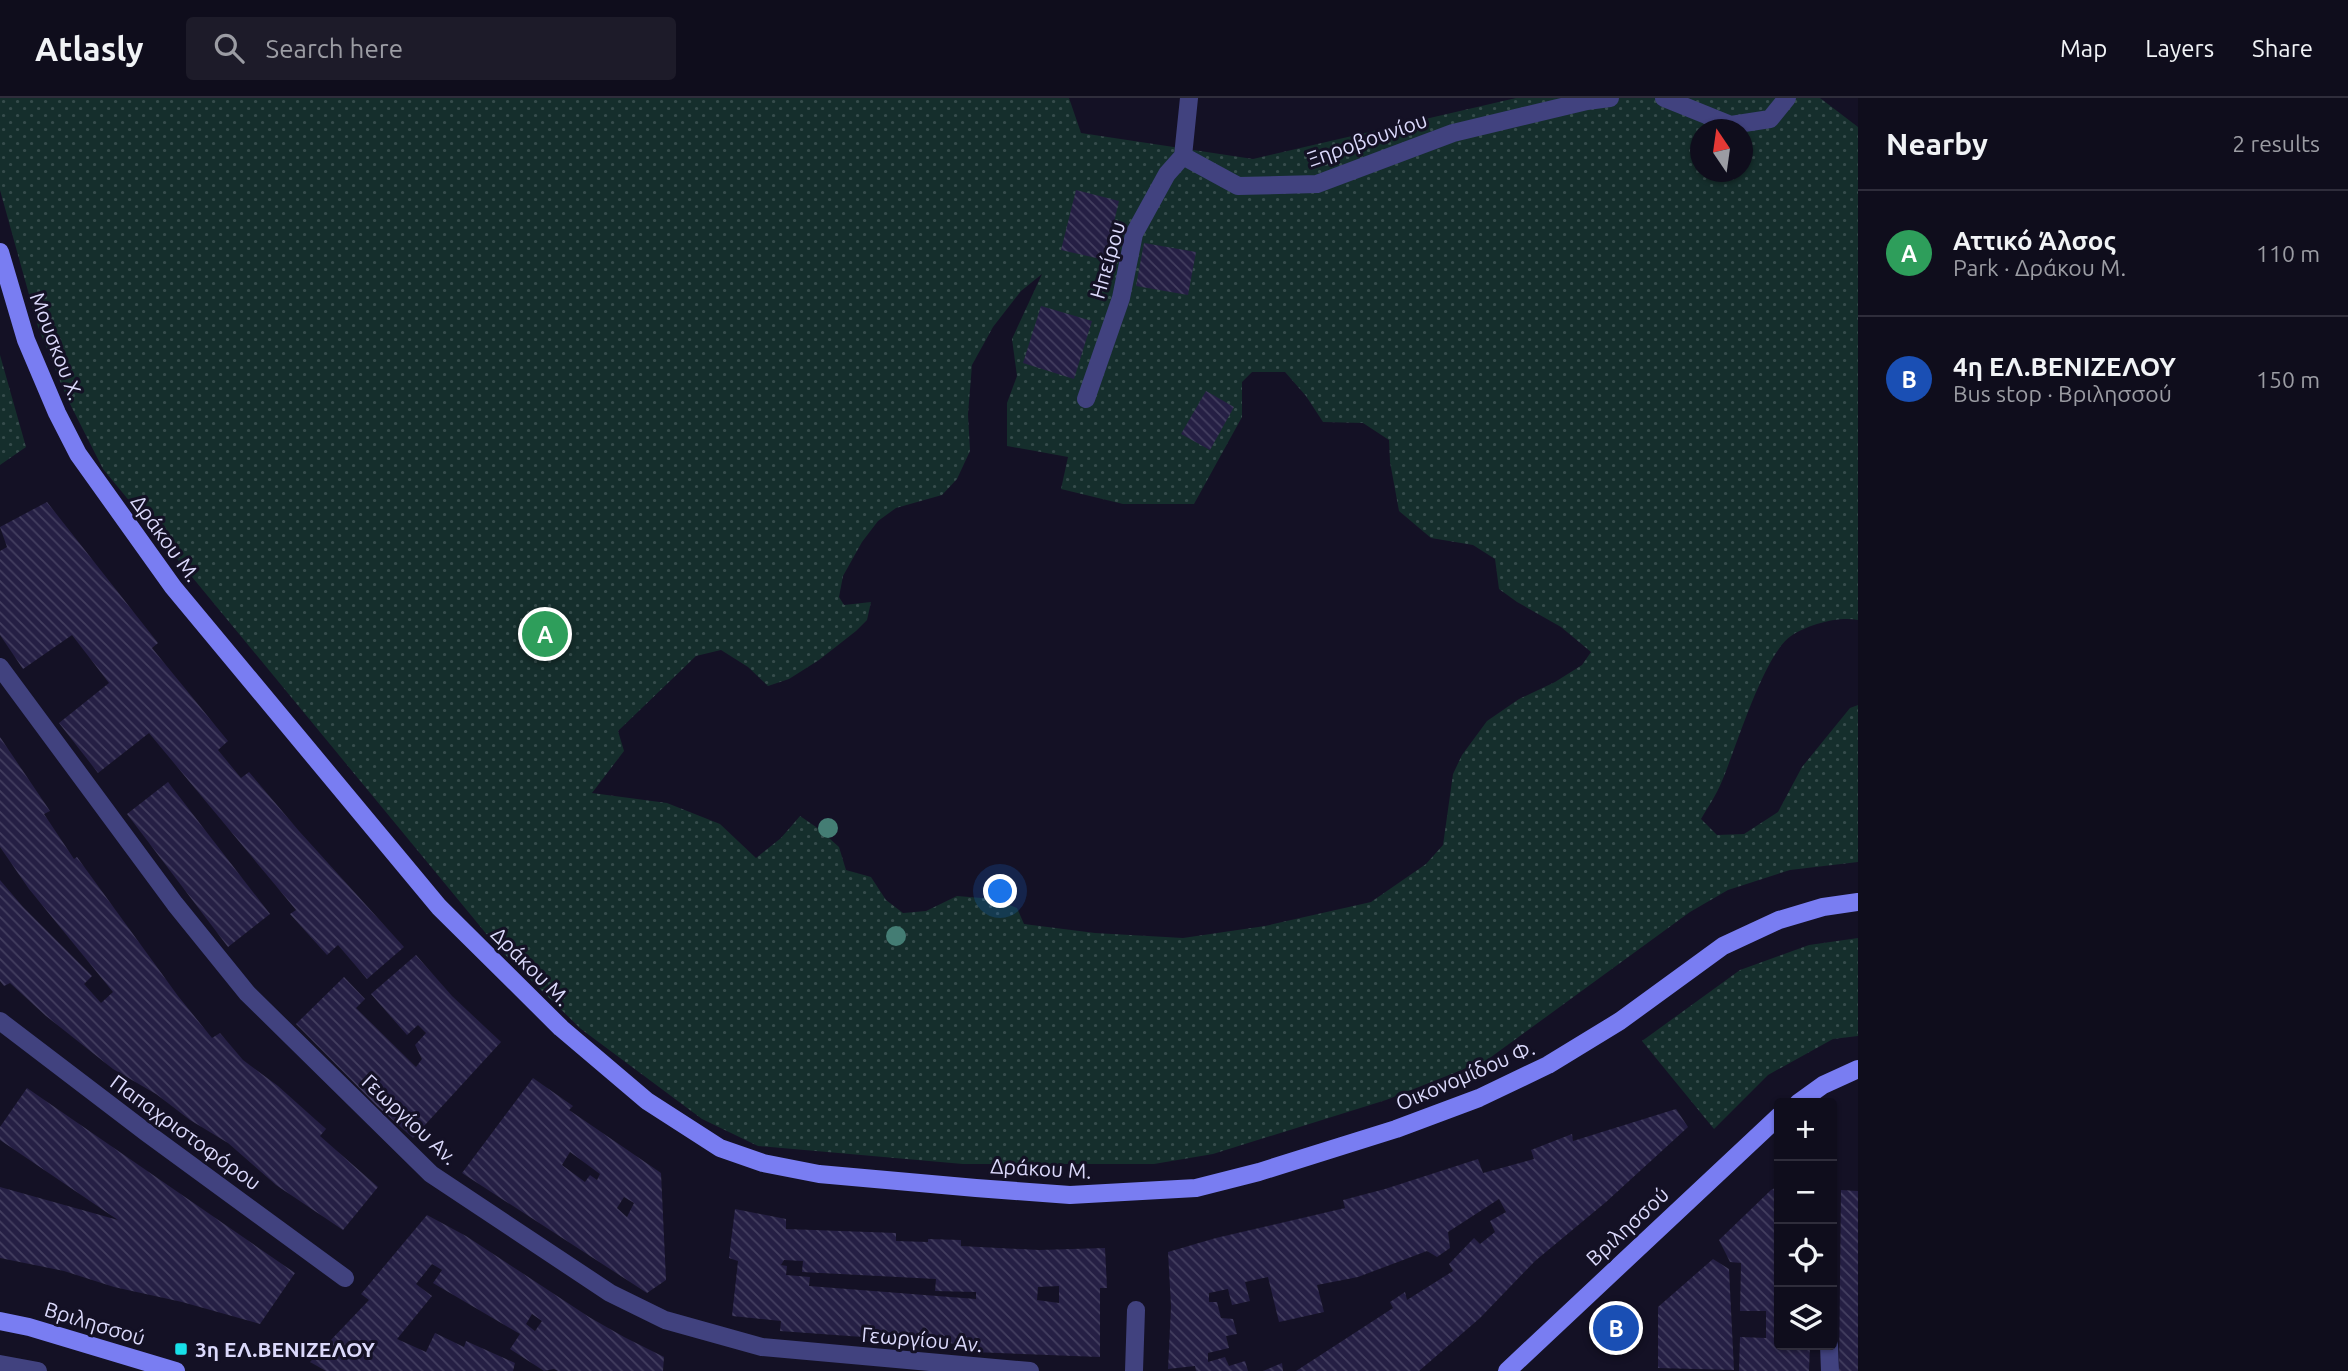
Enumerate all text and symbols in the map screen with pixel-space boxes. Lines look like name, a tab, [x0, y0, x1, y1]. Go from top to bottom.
search box	[186, 17, 676, 80]
icon: search	[210, 29, 248, 67]
text: Atlasly	[35, 30, 144, 67]
text: Search here	[266, 34, 403, 63]
text: Map	[2060, 35, 2107, 62]
text: Layers	[2145, 35, 2214, 62]
text: Share	[2252, 35, 2313, 62]
street label: Ξηροβουνίου	[1304, 107, 1430, 171]
north arrow	[1690, 119, 1753, 182]
text: Nearby	[1886, 127, 1988, 161]
text: 2 results	[2232, 131, 2320, 156]
street label: Ηπείρου	[1085, 219, 1129, 301]
text: Αττικό Άλσος	[1953, 226, 2116, 255]
text: A	[1901, 241, 1917, 266]
text: 110 m	[2256, 241, 2320, 266]
text: Park · Δράκου Μ.	[1953, 255, 2126, 280]
street label: Μουσκου Χ.	[26, 289, 88, 403]
text: 4η ΕΛ.ΒΕΝΙΖΕΛΟΥ	[1953, 352, 2176, 381]
text: B	[1901, 367, 1917, 392]
text: 150 m	[2256, 367, 2320, 392]
text: Bus stop · Βριλησσού	[1953, 381, 2172, 406]
street label: Δράκου Μ.	[126, 490, 206, 586]
pin: A	[522, 608, 568, 660]
your location	[983, 874, 1017, 908]
street label: Δράκου Μ.	[487, 922, 575, 1010]
street label: Οικονομίδου Φ.	[1392, 1035, 1538, 1115]
street label: Παπαχριστοφόρου	[106, 1069, 266, 1195]
street label: Γεωργίου Αν.	[357, 1069, 463, 1169]
map controls	[1774, 1098, 1837, 1350]
button: +	[1774, 1098, 1837, 1161]
street label: Δράκου Μ.	[990, 1153, 1092, 1183]
button: −	[1774, 1161, 1837, 1224]
street label: Βριλησσού	[1581, 1182, 1673, 1270]
button: locate	[1774, 1224, 1837, 1287]
button: layers	[1774, 1287, 1837, 1350]
street label: Βριλησσού	[42, 1296, 148, 1350]
pin: B	[1593, 1302, 1639, 1354]
street label: Γεωργίου Αν.	[861, 1322, 983, 1356]
place label: 3η ΕΛ.ΒΕΝΙΖΕΛΟΥ	[195, 1337, 376, 1361]
marker: 3η ΕΛ.ΒΕΝΙΖΕΛΟΥ	[173, 1341, 189, 1357]

